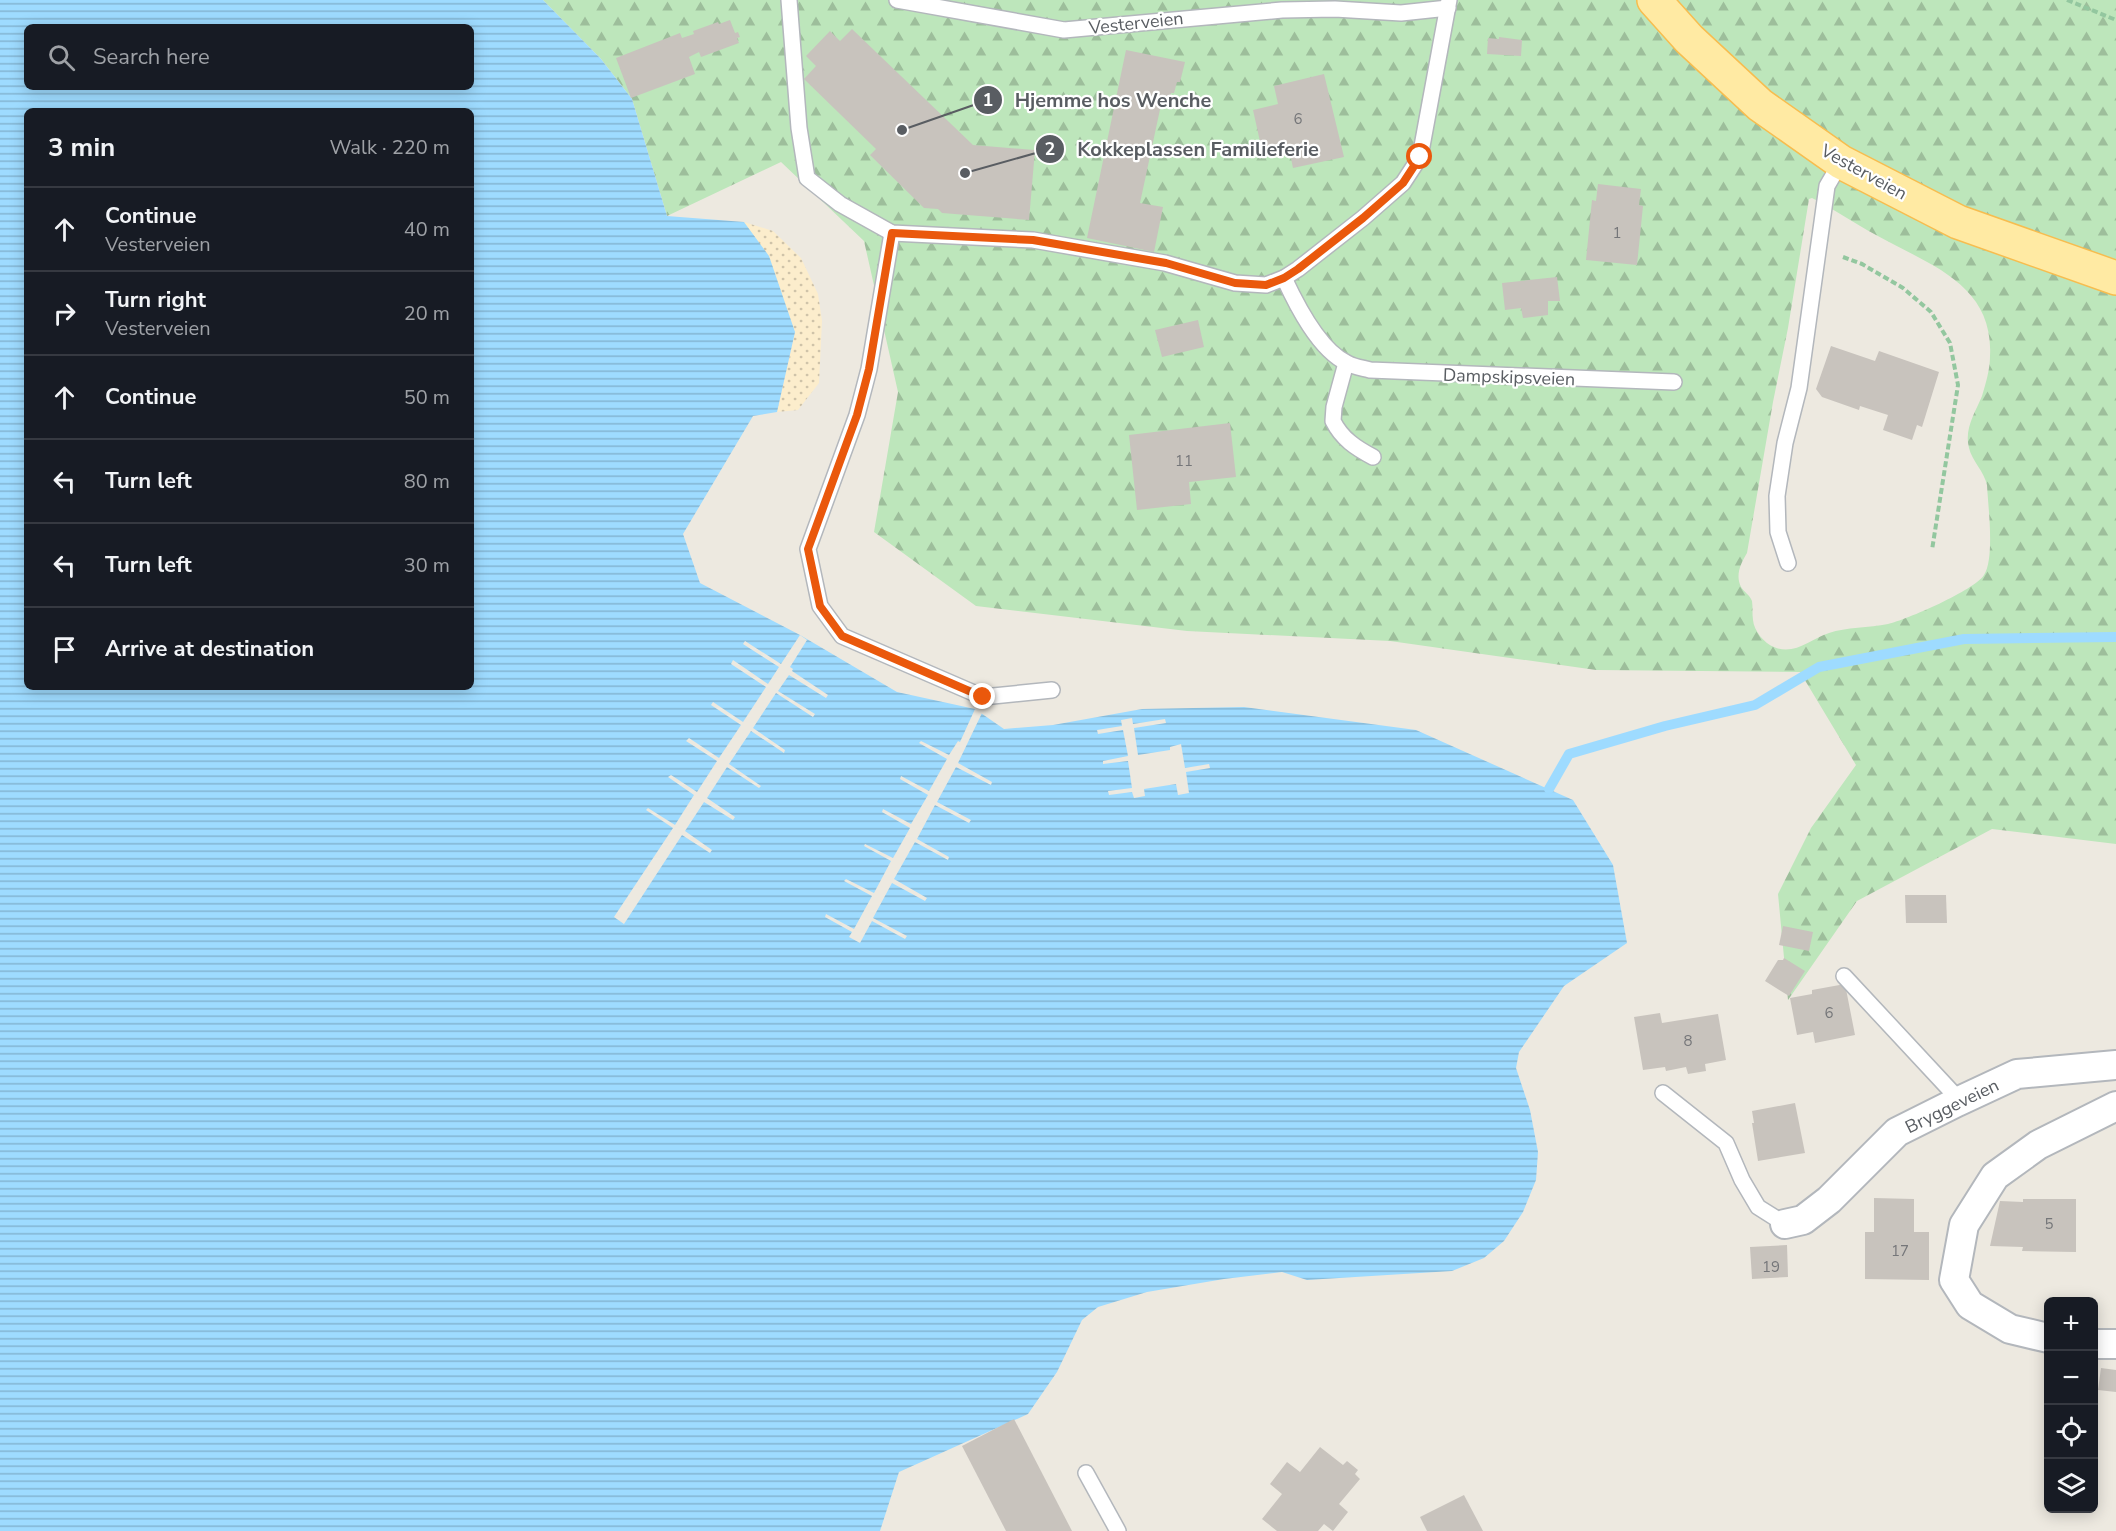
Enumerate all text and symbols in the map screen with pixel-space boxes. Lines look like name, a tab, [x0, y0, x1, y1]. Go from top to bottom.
street label: Vesterveien	[1087, 6, 1184, 40]
search box	[24, 24, 474, 90]
icon: search	[45, 41, 78, 74]
text: Search here	[93, 42, 210, 72]
callout: Hjemme hos Wenche	[973, 81, 1224, 119]
text: Hjemme hos Wenche	[1015, 87, 1212, 114]
text: 1	[983, 88, 993, 112]
house number: 6	[1293, 109, 1303, 129]
text: 3 min	[48, 130, 115, 165]
callout: Kokkeplassen Familieferie	[1035, 130, 1331, 168]
text: Walk · 220 m	[330, 134, 450, 161]
text: Kokkeplassen Familieferie	[1077, 136, 1319, 163]
text: 2	[1045, 137, 1055, 161]
street label: Vesterveien	[1816, 138, 1911, 206]
route start	[1406, 143, 1432, 169]
text: Continue	[105, 201, 196, 231]
icon: ahead	[48, 213, 81, 246]
text: 40 m	[404, 216, 450, 243]
house number: 1	[1612, 223, 1622, 243]
text: Vesterveien	[105, 231, 211, 258]
text: Turn right	[105, 285, 206, 315]
icon: right	[48, 297, 81, 330]
text: 20 m	[404, 300, 450, 327]
text: Vesterveien	[105, 315, 211, 342]
street label: Dampskipsveien	[1442, 363, 1576, 391]
icon: ahead	[48, 381, 81, 414]
text: Continue	[105, 382, 196, 412]
text: 50 m	[404, 384, 450, 411]
house number: 11	[1175, 451, 1193, 471]
icon: left	[48, 465, 81, 498]
text: Turn left	[105, 466, 192, 496]
text: 80 m	[404, 468, 450, 495]
icon: left	[48, 549, 81, 582]
text: Turn left	[105, 550, 192, 580]
text: 30 m	[404, 552, 450, 579]
icon: arrive	[48, 633, 81, 666]
text: Arrive at destination	[105, 634, 314, 664]
route end	[969, 683, 995, 709]
house number: 6	[1824, 1003, 1834, 1023]
house number: 8	[1683, 1031, 1693, 1051]
street label: Bryggeveien	[1901, 1073, 2003, 1139]
house number: 5	[2044, 1214, 2054, 1234]
house number: 17	[1891, 1241, 1909, 1261]
house number: 19	[1762, 1257, 1780, 1277]
map controls	[2044, 1297, 2098, 1513]
button: +	[2044, 1297, 2098, 1351]
button: −	[2044, 1351, 2098, 1405]
button: locate	[2044, 1405, 2098, 1459]
button: layers	[2044, 1459, 2098, 1513]

